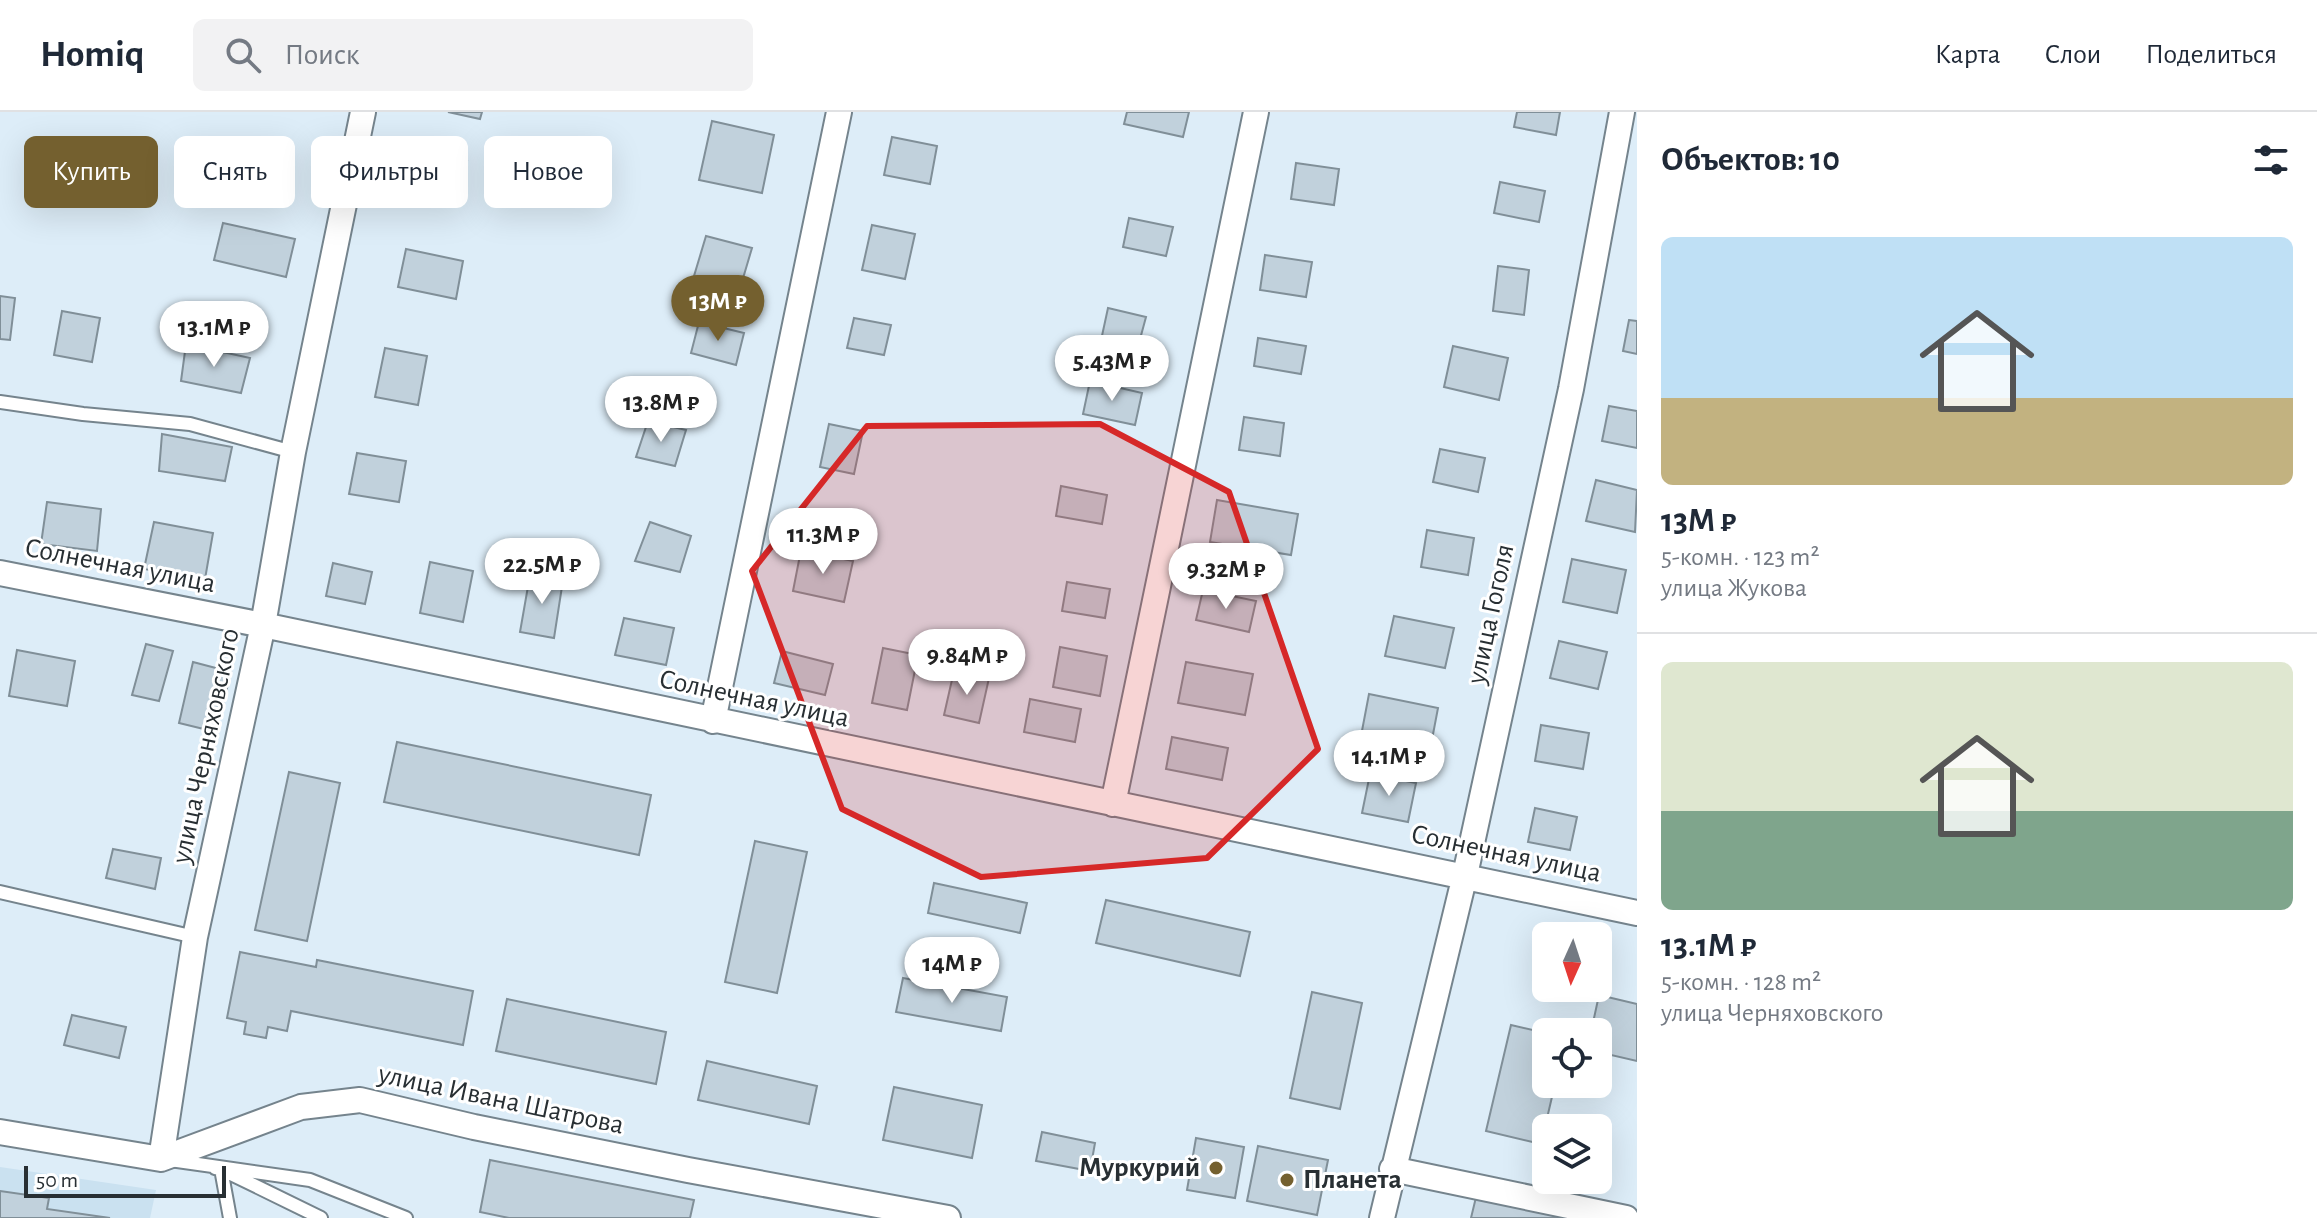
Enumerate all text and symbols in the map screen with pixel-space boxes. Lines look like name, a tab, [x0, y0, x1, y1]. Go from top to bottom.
search box	[193, 19, 753, 91]
icon: search	[221, 33, 265, 77]
text: Homiq	[40, 36, 145, 74]
text: Поиск	[285, 40, 360, 70]
text: Карта	[1935, 41, 2001, 69]
text: Слои	[2045, 41, 2101, 69]
text: Поделиться	[2145, 41, 2277, 69]
chip: Купить	[24, 136, 158, 208]
chip: Снять	[174, 136, 295, 208]
chip: Фильтры	[311, 136, 468, 208]
chip: Новое	[484, 136, 612, 208]
icon: filters	[2249, 138, 2293, 182]
text: Объектов: 10	[1661, 143, 1840, 177]
pin: 13M ₽	[662, 275, 774, 343]
text: 13M ₽	[689, 288, 747, 314]
icon: home	[1905, 289, 2049, 433]
pin: 13.1M ₽	[140, 301, 288, 369]
text: 13.1M ₽	[178, 314, 250, 340]
pin: 5.43M ₽	[1038, 335, 1186, 403]
text: 5.43M ₽	[1073, 348, 1151, 374]
pin: 13.8M ₽	[587, 376, 735, 444]
text: 13.8M ₽	[623, 389, 699, 415]
text: 13M ₽	[1661, 504, 1736, 538]
pin: 11.3M ₽	[749, 508, 897, 576]
text: 11.3M ₽	[787, 521, 859, 547]
street label: Солнечная улица	[22, 534, 218, 598]
pin: 22.5M ₽	[468, 538, 616, 606]
street label: улица Гоголя	[1462, 542, 1519, 687]
pin: 9.32M ₽	[1152, 543, 1300, 611]
text: 5-комн. · 123 m²	[1661, 544, 1820, 570]
text: 22.5M ₽	[503, 551, 581, 577]
text: 9.32M ₽	[1187, 556, 1265, 582]
text: улица Жукова	[1661, 575, 1807, 601]
street label: улица Черняховского	[167, 626, 245, 867]
pin: 9.84M ₽	[893, 629, 1041, 697]
text: 9.84M ₽	[926, 642, 1008, 668]
street label: Солнечная улица	[656, 665, 852, 733]
icon: home	[1905, 714, 2049, 858]
pin: 14.1M ₽	[1315, 730, 1463, 798]
text: 14.1M ₽	[1352, 743, 1426, 769]
street label: Солнечная улица	[1408, 820, 1604, 888]
north arrow	[1532, 922, 1612, 1002]
map controls	[1532, 922, 1612, 1194]
text: 13.1M ₽	[1661, 929, 1756, 963]
pin: 14M ₽	[896, 937, 1008, 1005]
text: 14M ₽	[922, 950, 982, 976]
text: 5-комн. · 128 m²	[1661, 969, 1821, 995]
text: улица Черняховского	[1661, 1000, 1883, 1026]
button: locate	[1532, 1018, 1612, 1098]
street label: улица Ивана Шатрова	[375, 1060, 626, 1140]
button: layers	[1532, 1114, 1612, 1194]
place label: Муркурий	[1079, 1154, 1200, 1182]
marker: Муркурий	[1207, 1159, 1225, 1177]
scale bar	[24, 1162, 226, 1198]
place label: Планета	[1303, 1166, 1402, 1194]
text: 50 m	[36, 1169, 78, 1191]
marker: Планета	[1278, 1171, 1296, 1189]

